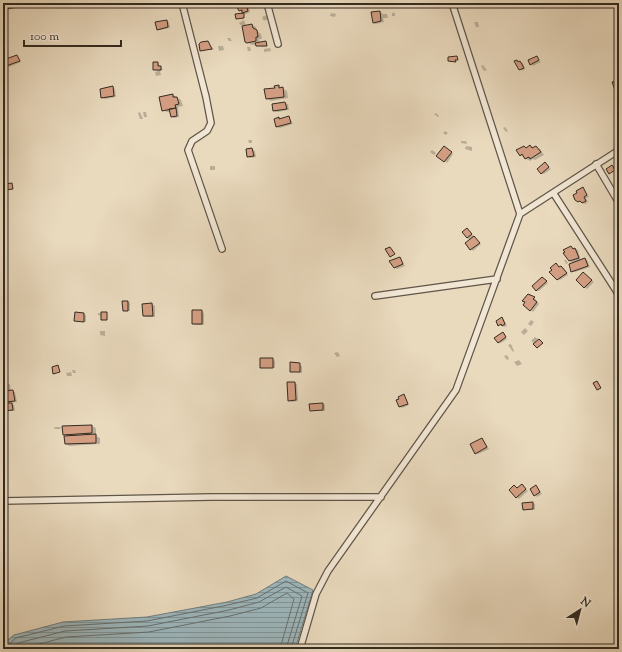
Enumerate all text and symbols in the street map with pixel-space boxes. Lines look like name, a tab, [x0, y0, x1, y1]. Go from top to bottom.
scale bar	[24, 22, 121, 48]
text: 100 m	[30, 28, 59, 46]
north arrow	[560, 590, 600, 630]
text: N	[576, 593, 594, 612]

